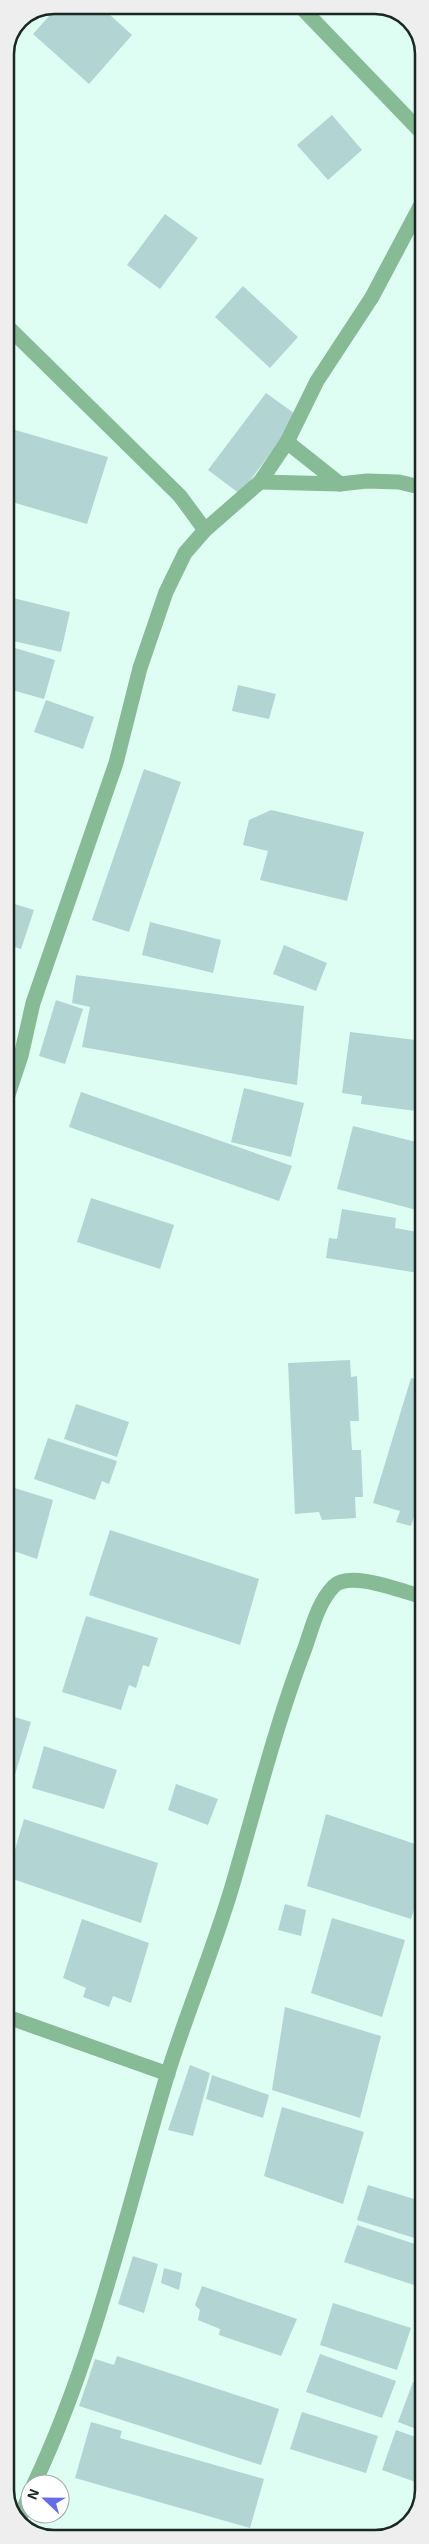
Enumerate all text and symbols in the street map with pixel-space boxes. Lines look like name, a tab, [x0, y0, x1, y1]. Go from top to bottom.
north arrow	[20, 2474, 70, 2524]
text: N	[23, 2486, 42, 2502]

